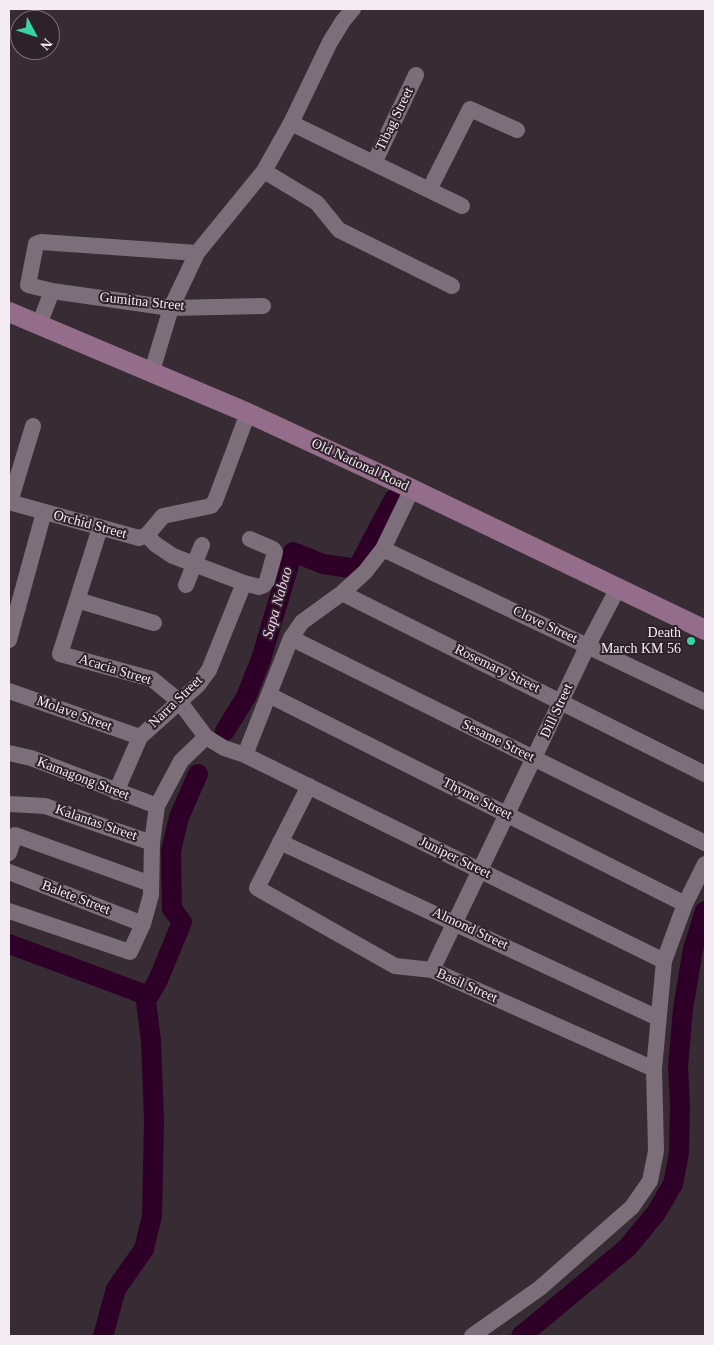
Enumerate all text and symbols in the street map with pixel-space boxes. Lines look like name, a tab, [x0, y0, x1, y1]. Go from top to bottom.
north arrow	[10, 10, 60, 60]
text: N	[37, 36, 55, 53]
street label: Tibag Street	[372, 85, 418, 153]
street label: Gumitna Street	[99, 289, 185, 315]
street label: Old National Road	[309, 435, 411, 495]
street label: Orchid Street	[52, 507, 128, 543]
water label: Sapa Nabao	[259, 565, 297, 641]
street label: Clove Street	[510, 603, 580, 647]
place label: Death March KM 56	[601, 625, 681, 658]
marker: Death March KM 56	[685, 635, 697, 647]
street label: Rosemary Street	[452, 641, 542, 697]
street label: Acacia Street	[77, 651, 153, 689]
street label: Narra Street	[146, 672, 206, 732]
street label: Dill Street	[537, 681, 577, 741]
street label: Molave Street	[34, 693, 114, 735]
street label: Sesame Street	[459, 716, 537, 766]
street label: Kamagong Street	[34, 754, 132, 804]
street label: Thyme Street	[439, 774, 515, 824]
street label: Kalantas Street	[53, 801, 139, 845]
street label: Juniper Street	[417, 833, 493, 883]
street label: Balete Street	[39, 877, 113, 919]
street label: Almond Street	[429, 904, 511, 954]
street label: Basil Street	[434, 965, 500, 1007]

